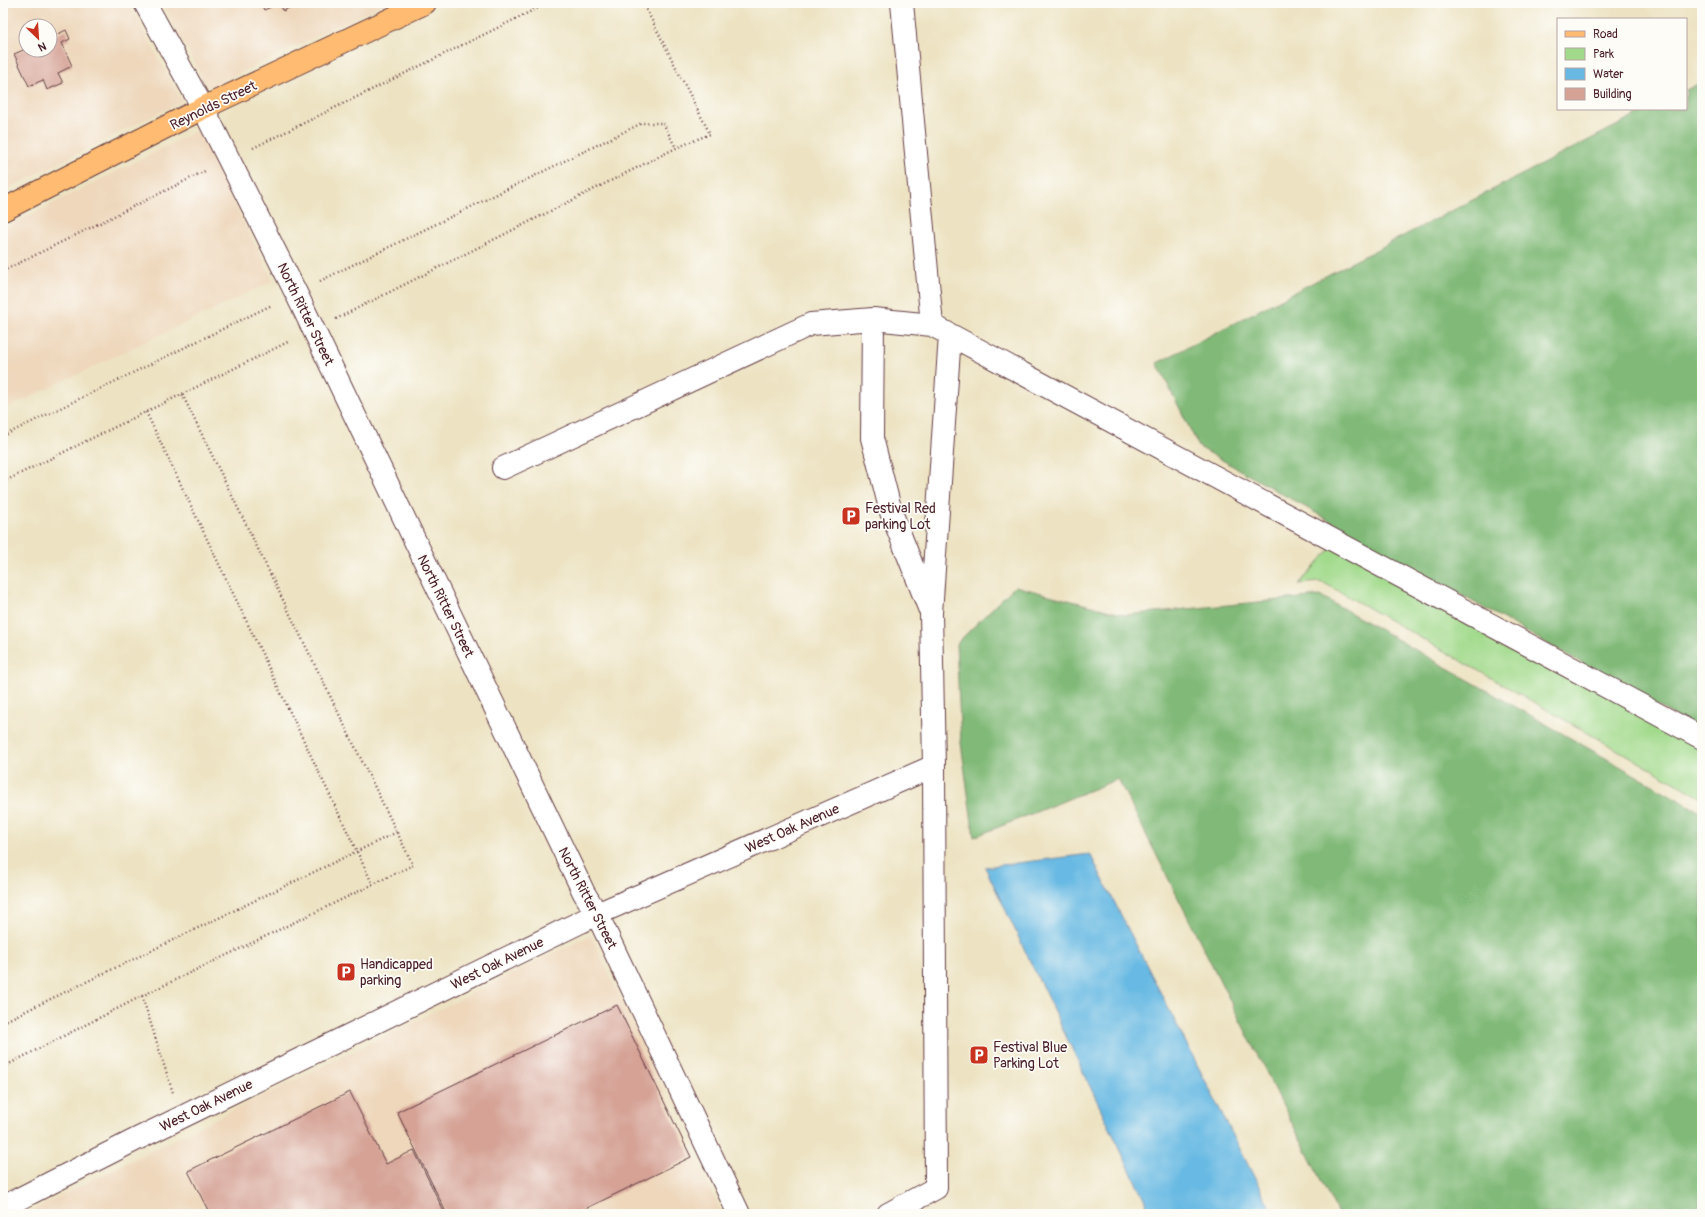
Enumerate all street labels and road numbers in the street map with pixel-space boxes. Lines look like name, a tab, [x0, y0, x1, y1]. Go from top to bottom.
street label: Reynolds Street	[167, 77, 260, 134]
street label: North Ritter Street	[273, 260, 338, 369]
street label: North Ritter Street	[413, 552, 478, 661]
street label: West Oak Avenue	[743, 800, 842, 857]
street label: North Ritter Street	[555, 844, 621, 952]
street label: West Oak Avenue	[448, 934, 546, 993]
street label: West Oak Avenue	[157, 1076, 255, 1135]

